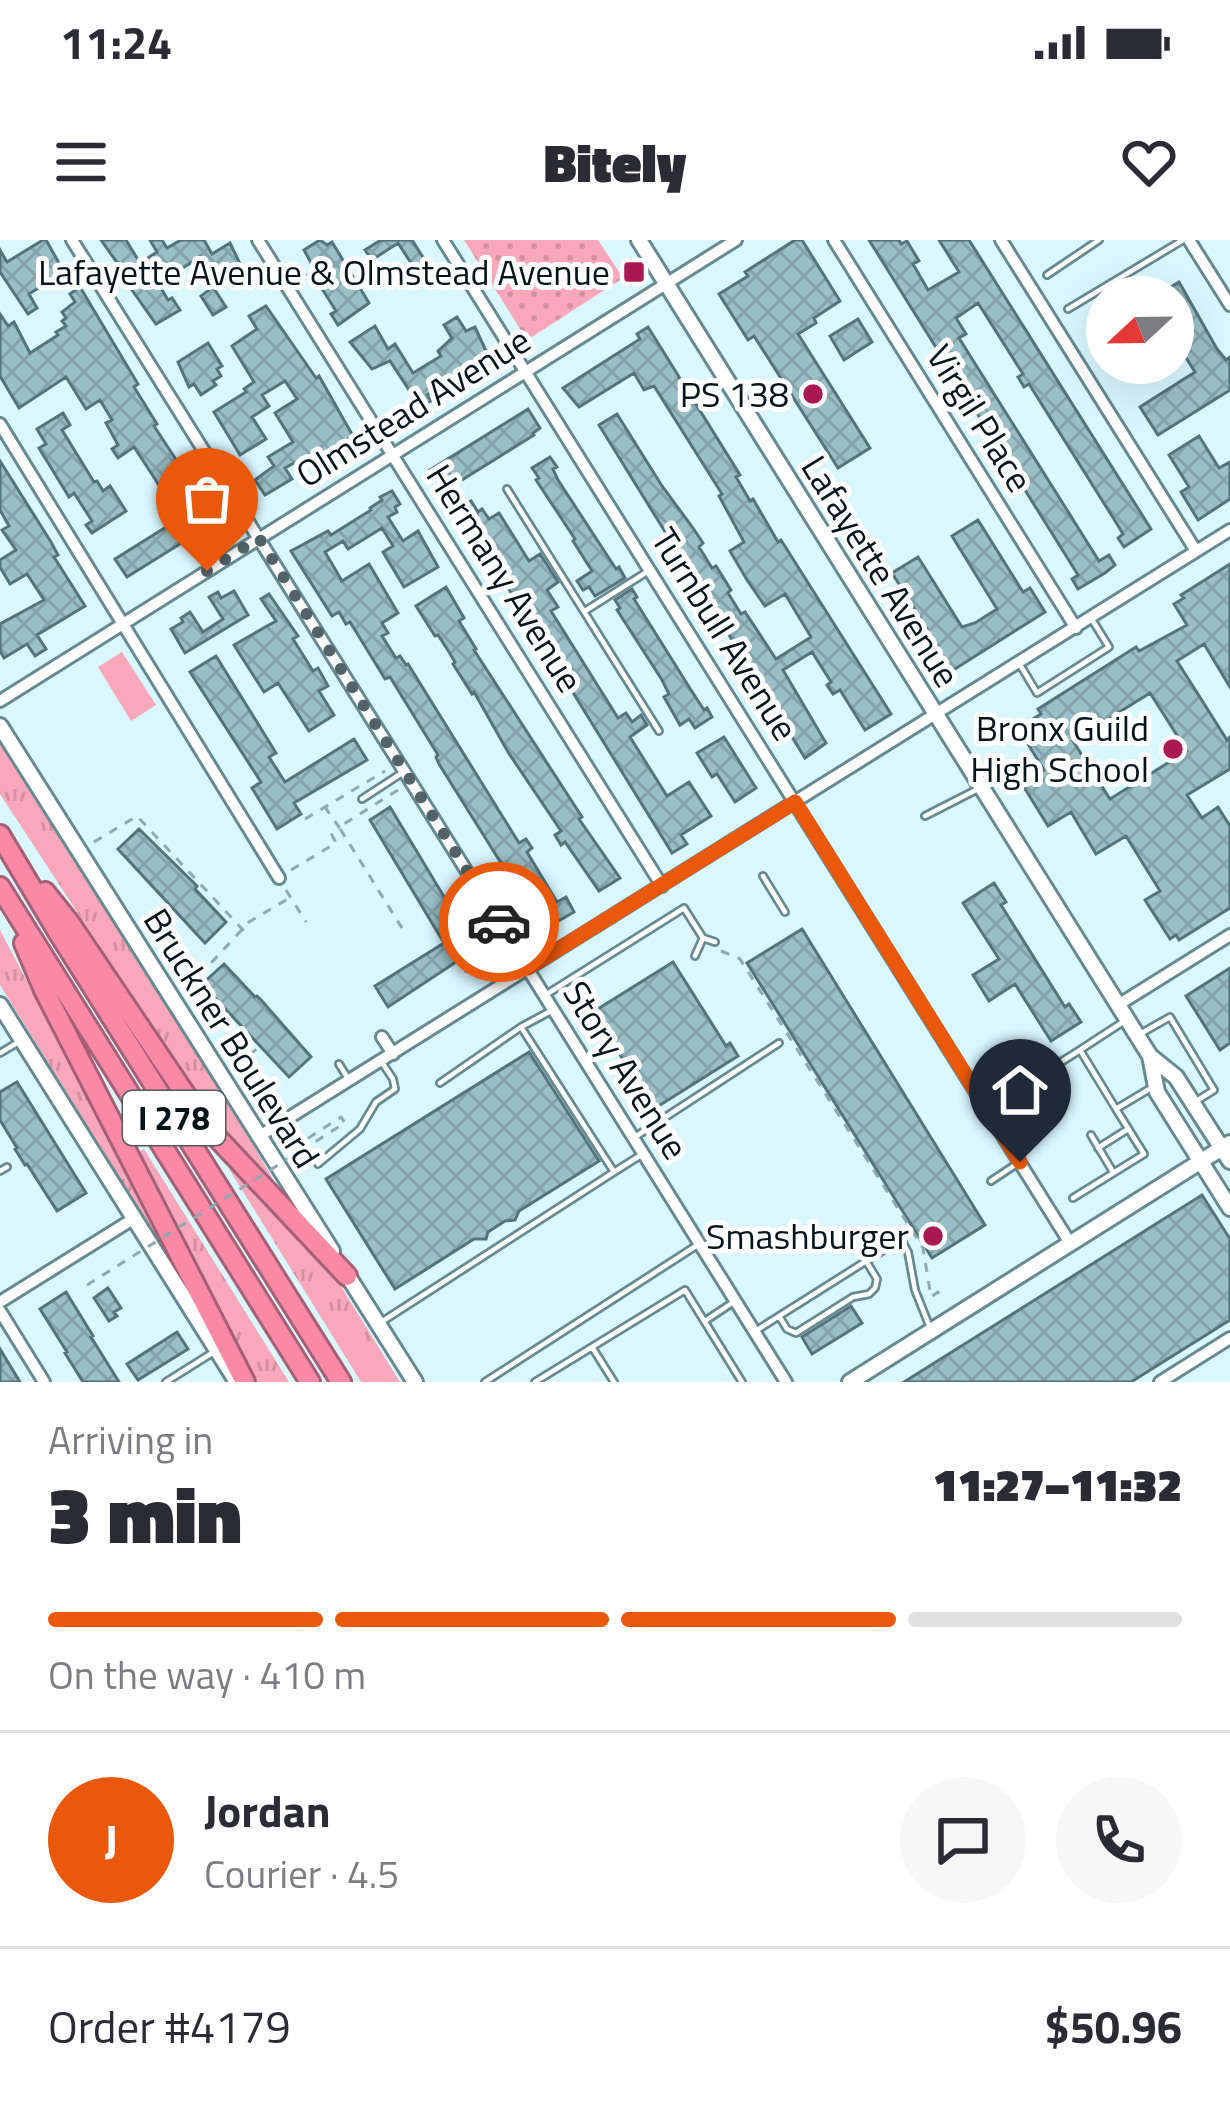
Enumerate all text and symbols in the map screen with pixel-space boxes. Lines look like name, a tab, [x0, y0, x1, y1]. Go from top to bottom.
text: 11:24	[60, 8, 172, 76]
text: Bitely	[544, 121, 686, 203]
icon: menu	[48, 129, 114, 195]
icon: heart	[1116, 129, 1182, 195]
place label: Lafayette Avenue & Olmstead Avenue	[38, 244, 610, 299]
marker: Lafayette Avenue & Olmstead Avenue	[621, 259, 647, 285]
north arrow	[1086, 276, 1194, 384]
map controls	[1086, 276, 1194, 384]
street label: Olmstead Avenue	[285, 312, 541, 501]
street label: Virgil Place	[913, 333, 1047, 502]
place label: PS 138	[680, 366, 789, 421]
marker: PS 138	[800, 381, 826, 407]
street label: Lafayette Avenue	[788, 444, 975, 697]
pin	[156, 448, 258, 571]
street label: Hermany Avenue	[413, 453, 598, 703]
icon: bag	[174, 466, 240, 532]
street label: Turnbull Avenue	[638, 517, 813, 751]
place label: Bronx Guild High School	[970, 700, 1149, 796]
marker: Bronx Guild High School	[1160, 736, 1186, 762]
courier	[439, 862, 559, 982]
icon: car	[466, 889, 532, 955]
street label: Bruckner Boulevard	[130, 897, 334, 1178]
street label: Story Avenue	[550, 970, 703, 1170]
pin	[969, 1039, 1071, 1162]
icon: home	[987, 1057, 1053, 1123]
road number: I 278	[123, 1091, 225, 1145]
place label: Smashburger	[706, 1208, 909, 1263]
marker: Smashburger	[920, 1223, 946, 1249]
text: Arriving in	[48, 1410, 213, 1469]
text: 11:27–11:32	[933, 1450, 1182, 1518]
text: 3 min	[48, 1455, 242, 1573]
text: On the way · 410 m	[48, 1645, 366, 1704]
text: Jordan	[204, 1776, 331, 1844]
button: chat	[900, 1777, 1026, 1903]
button: phone	[1056, 1777, 1182, 1903]
text: J	[104, 1806, 118, 1874]
text: Courier · 4.5	[204, 1844, 399, 1903]
text: Order #4179	[48, 1992, 291, 2060]
text: $50.96	[1044, 1992, 1182, 2060]

